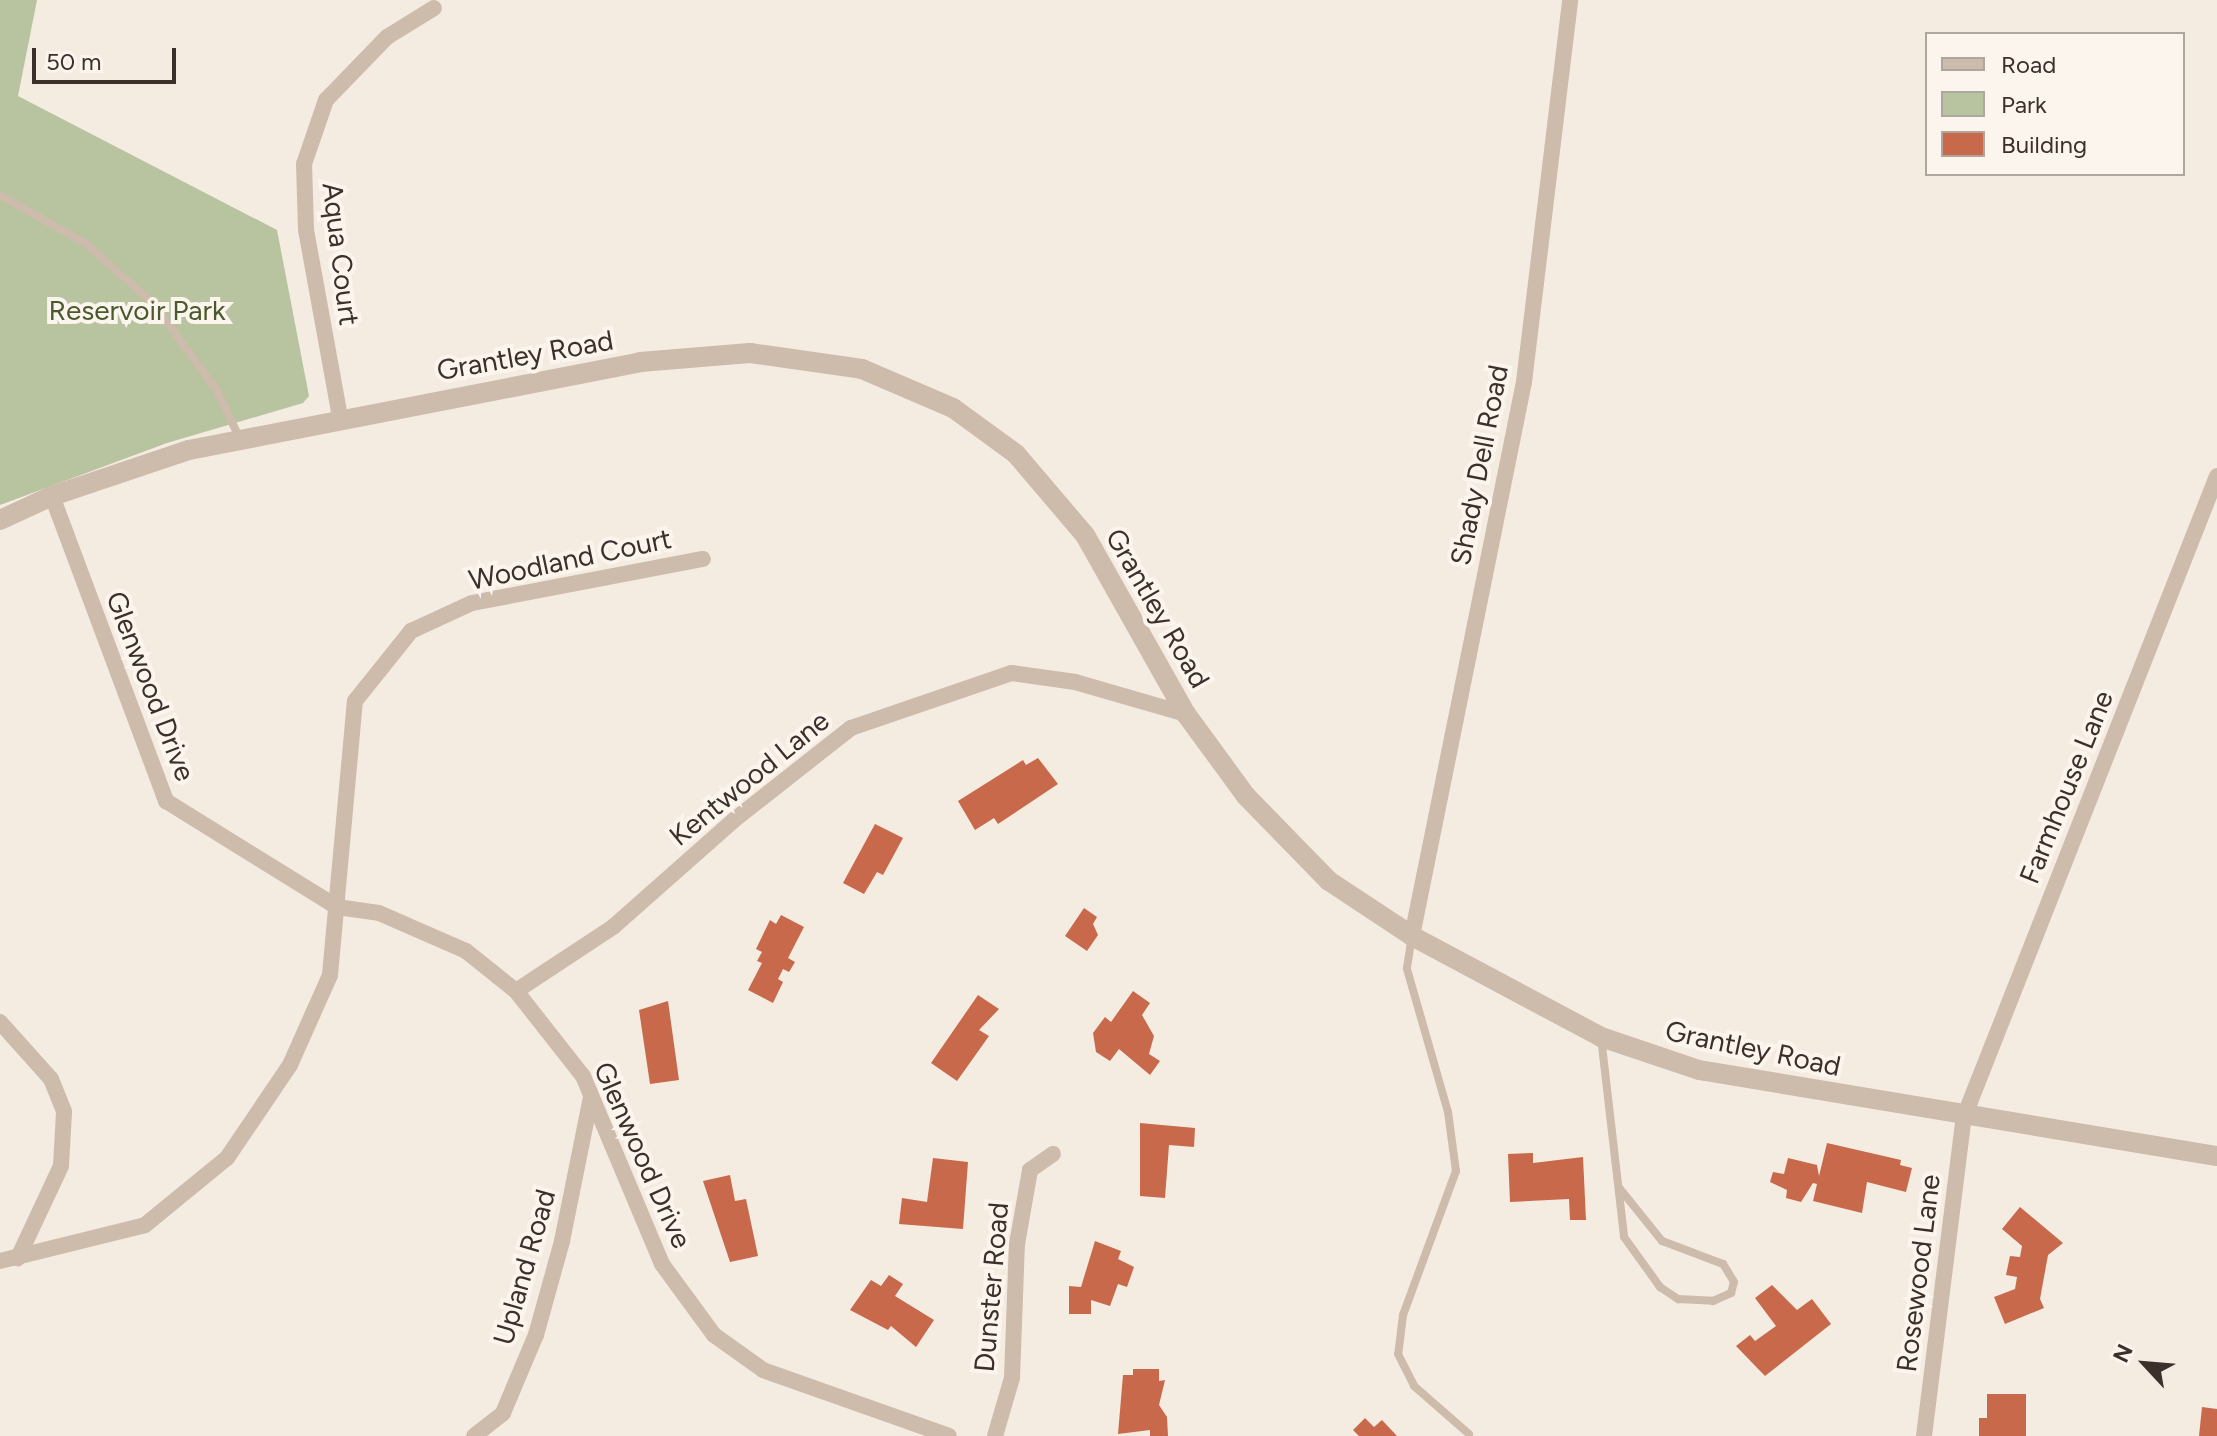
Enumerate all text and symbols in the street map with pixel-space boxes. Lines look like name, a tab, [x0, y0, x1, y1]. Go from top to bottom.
scale bar	[36, 32, 180, 82]
legend	[1925, 32, 2185, 176]
text: 50 m	[46, 47, 102, 76]
text: Road	[2001, 50, 2056, 79]
text: Park	[2001, 90, 2047, 119]
text: Building	[2001, 130, 2087, 159]
street label: Aqua Court	[316, 181, 366, 327]
park label: Reservoir Park	[48, 293, 226, 327]
street label: Grantley Road	[434, 323, 616, 387]
street label: Shady Dell Road	[1443, 362, 1515, 568]
street label: Woodland Court	[466, 521, 674, 597]
street label: Grantley Road	[1099, 522, 1217, 694]
street label: Glenwood Drive	[99, 586, 203, 786]
street label: Farmhouse Lane	[2012, 686, 2120, 888]
street label: Kentwood Lane	[662, 703, 836, 853]
street label: Grantley Road	[1662, 1013, 1844, 1083]
street label: Glenwood Drive	[587, 1057, 699, 1253]
street label: Rosewood Lane	[1889, 1172, 1947, 1374]
street label: Upland Road	[486, 1185, 562, 1349]
street label: Dunster Road	[967, 1201, 1015, 1373]
north arrow	[2105, 1324, 2185, 1404]
text: N	[2107, 1340, 2139, 1367]

